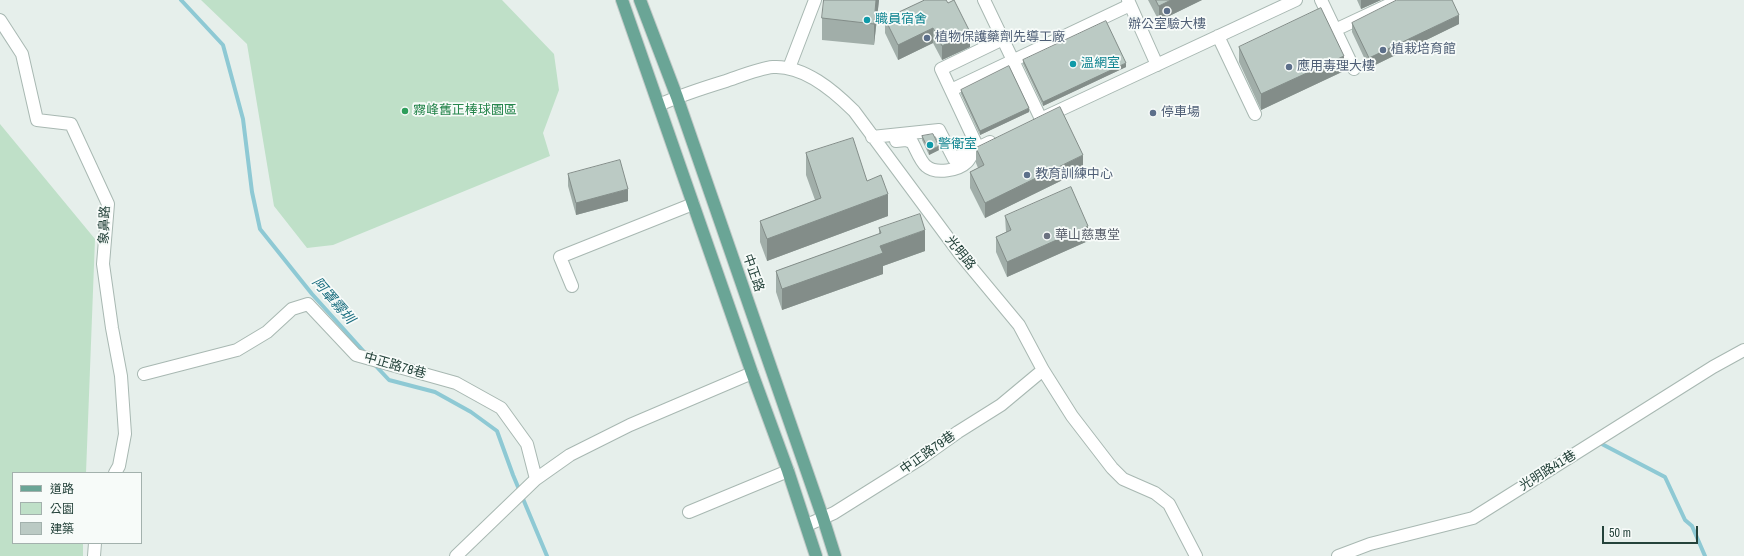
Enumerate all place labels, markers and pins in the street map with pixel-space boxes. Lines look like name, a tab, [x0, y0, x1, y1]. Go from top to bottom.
marker: 辦公室驗大樓	[1162, 6, 1172, 16]
place label: 職員宿舍	[875, 12, 927, 28]
marker: 職員宿舍	[862, 15, 872, 25]
place label: 辦公室驗大樓	[1128, 17, 1206, 33]
place label: 植物保護藥劑先導工廠	[935, 30, 1065, 46]
marker: 植物保護藥劑先導工廠	[922, 33, 932, 43]
place label: 植栽培育館	[1391, 42, 1456, 58]
marker: 植栽培育館	[1378, 45, 1388, 55]
place label: 溫網室	[1081, 56, 1120, 72]
marker: 溫網室	[1068, 59, 1078, 69]
place label: 應用毒理大樓	[1297, 59, 1375, 75]
marker: 應用毒理大樓	[1284, 62, 1294, 72]
place label: 霧峰舊正棒球園區	[413, 103, 517, 119]
place label: 停車場	[1161, 105, 1200, 121]
marker: 霧峰舊正棒球園區	[400, 106, 410, 116]
marker: 停車場	[1148, 108, 1158, 118]
place label: 警衛室	[938, 137, 977, 153]
marker: 警衛室	[925, 140, 935, 150]
place label: 教育訓練中心	[1035, 167, 1113, 183]
marker: 教育訓練中心	[1022, 170, 1032, 180]
place label: 華山慈惠堂	[1055, 228, 1120, 244]
marker: 華山慈惠堂	[1042, 231, 1052, 241]

